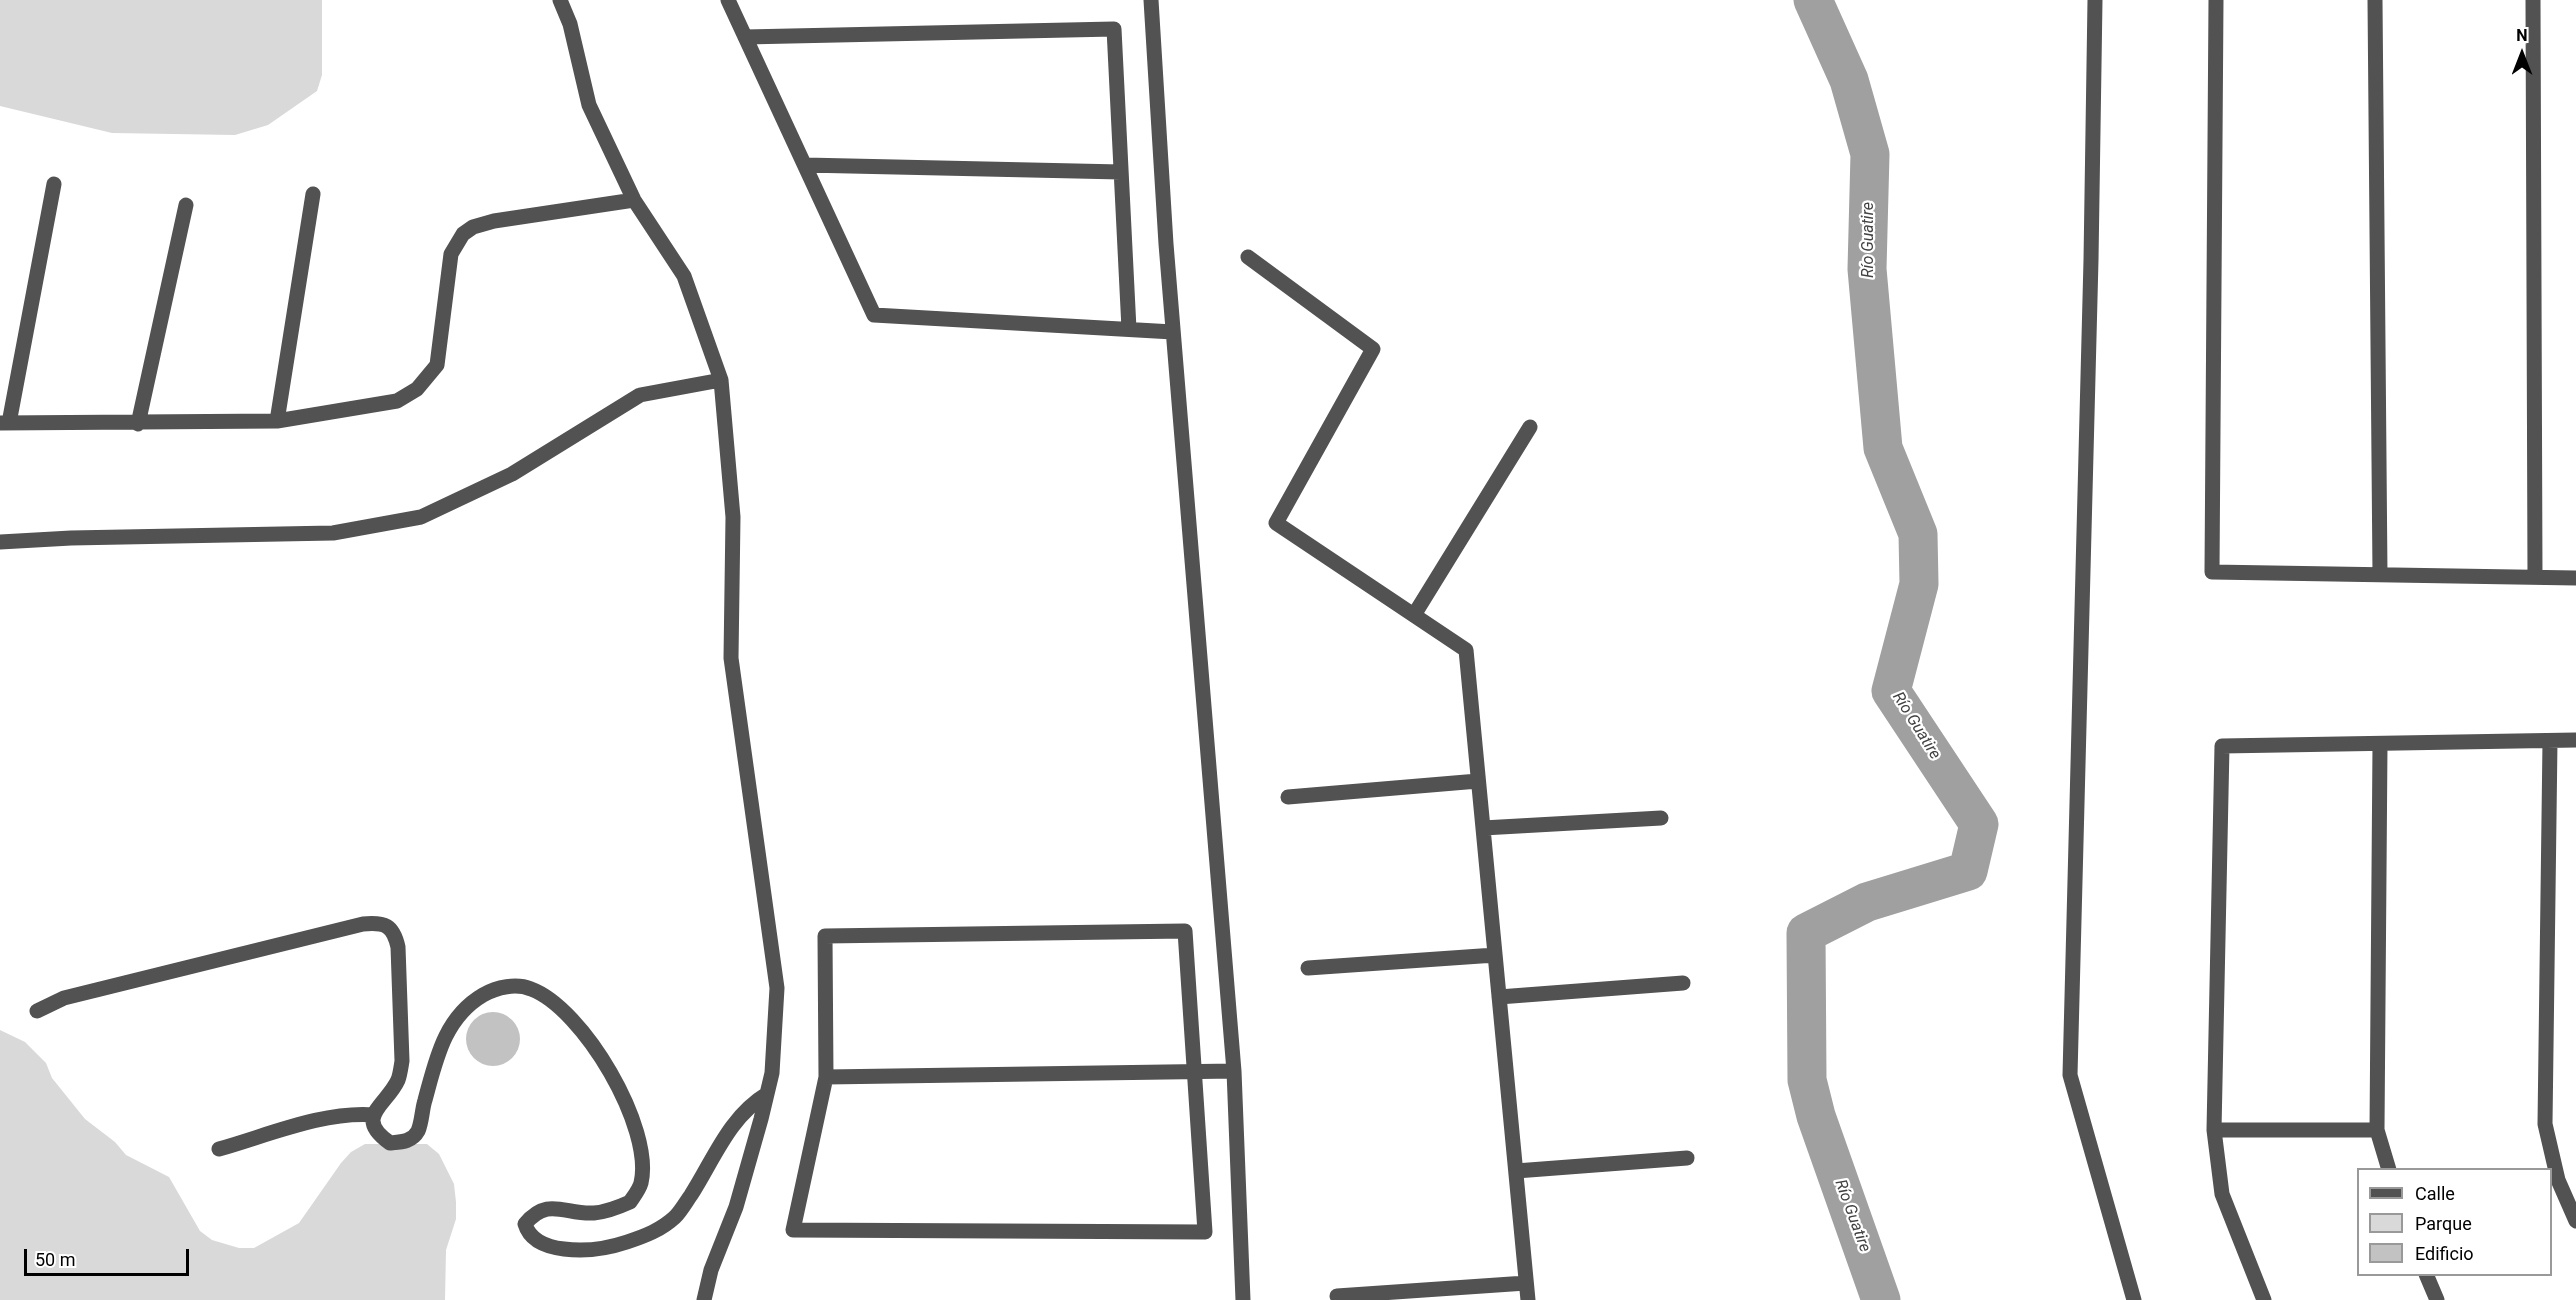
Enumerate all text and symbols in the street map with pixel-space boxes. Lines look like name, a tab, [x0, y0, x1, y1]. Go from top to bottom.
north arrow	[2492, 24, 2552, 84]
text: N	[2516, 26, 2528, 45]
water label: Río Guatire	[1859, 202, 1879, 278]
water label: Río Guatire	[1888, 689, 1944, 763]
legend	[2357, 1168, 2552, 1276]
water label: Río Guatire	[1830, 1177, 1874, 1255]
text: Calle	[2415, 1183, 2455, 1204]
text: Parque	[2415, 1213, 2472, 1234]
scale bar	[27, 1237, 192, 1275]
text: Edificio	[2415, 1243, 2474, 1264]
text: 50 m	[35, 1249, 75, 1270]

